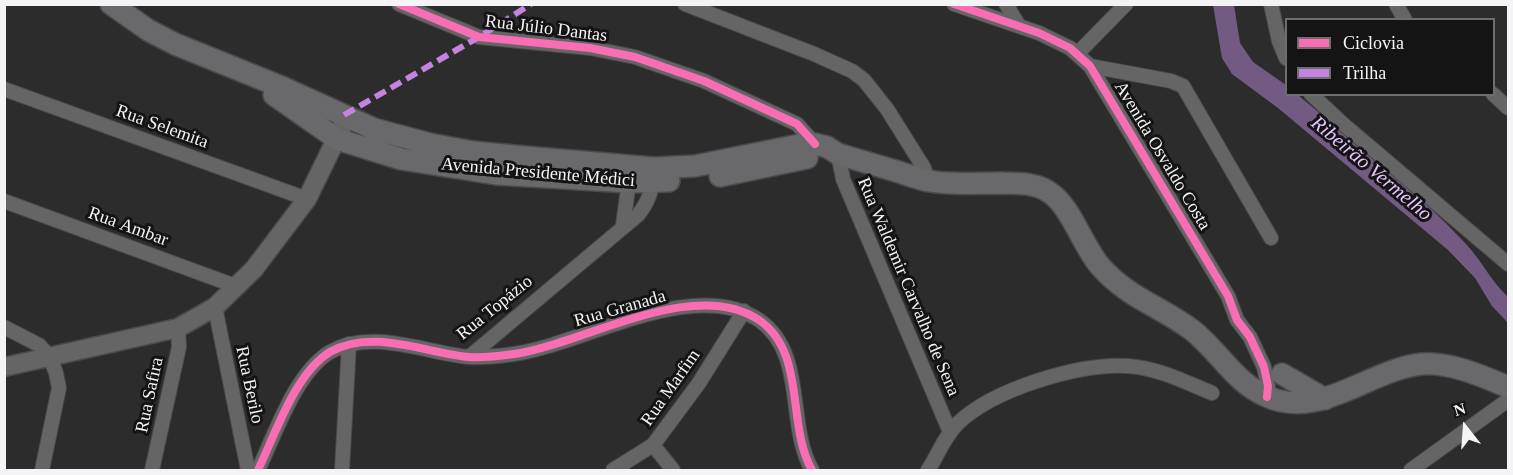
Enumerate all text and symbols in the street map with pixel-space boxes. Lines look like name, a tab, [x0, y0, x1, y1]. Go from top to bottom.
street label: Rua Júlio Dantas	[484, 11, 608, 47]
legend	[1285, 18, 1495, 96]
text: Ciclovia	[1343, 33, 1404, 53]
text: Trilha	[1343, 63, 1386, 83]
street label: Avenida Osvaldo Costa	[1109, 78, 1215, 234]
street label: Rua Selemita	[113, 100, 211, 154]
water label: Ribeirão Vermelho	[1306, 111, 1436, 227]
street label: Avenida Presidente Médici	[440, 154, 636, 192]
street label: Rua Waldemir Carvalho de Sena	[852, 174, 964, 400]
street label: Rua Ambar	[85, 203, 171, 251]
street label: Rua Topázio	[453, 271, 537, 345]
street label: Rua Granada	[572, 286, 668, 332]
street label: Rua Berilo	[230, 344, 268, 426]
street label: Rua Marfim	[637, 346, 705, 430]
street label: Rua Safira	[131, 355, 169, 435]
north arrow	[1435, 397, 1495, 457]
text: N	[1452, 399, 1468, 419]

